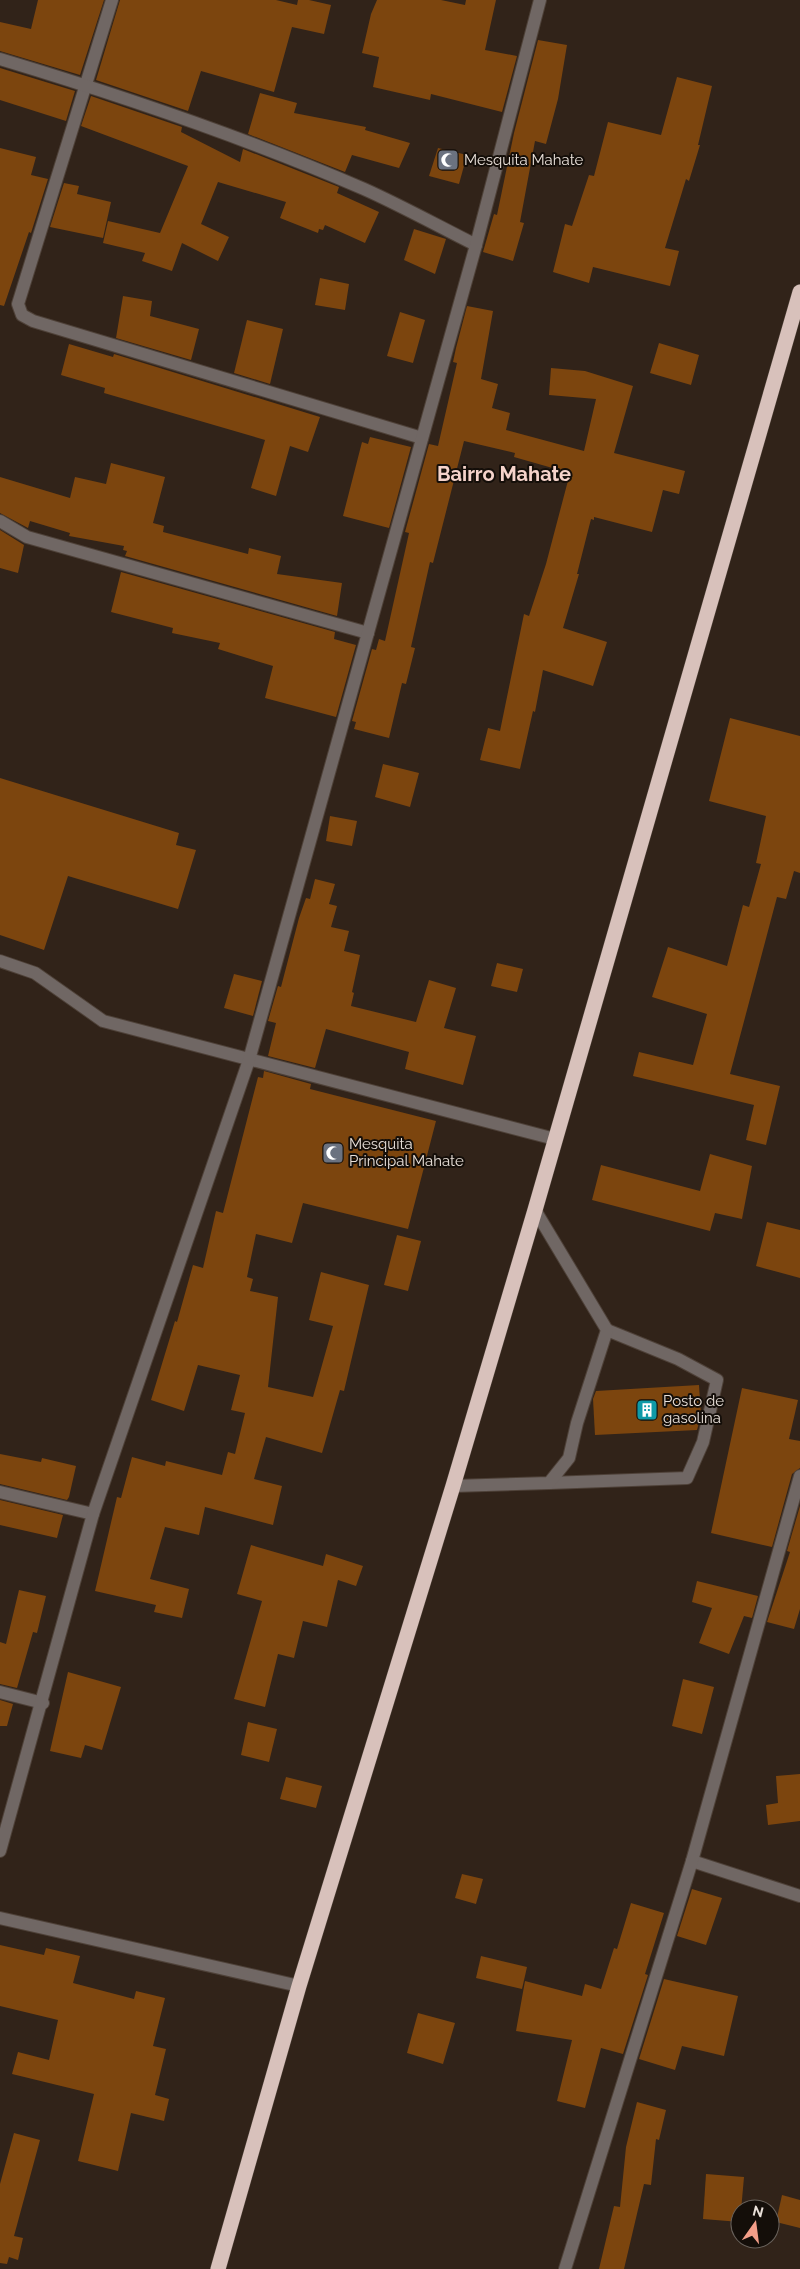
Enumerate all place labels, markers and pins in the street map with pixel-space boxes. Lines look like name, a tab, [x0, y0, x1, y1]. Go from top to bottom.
mosque icon: Mesquita Mahate	[436, 148, 460, 172]
place label: Mesquita Mahate	[464, 151, 584, 169]
place label: Mesquita Principal Mahate	[349, 1135, 464, 1170]
mosque icon: Mesquita Principal Mahate	[321, 1141, 345, 1165]
place label: Posto de gasolina	[663, 1392, 724, 1427]
building icon: Posto de gasolina	[635, 1398, 659, 1422]

